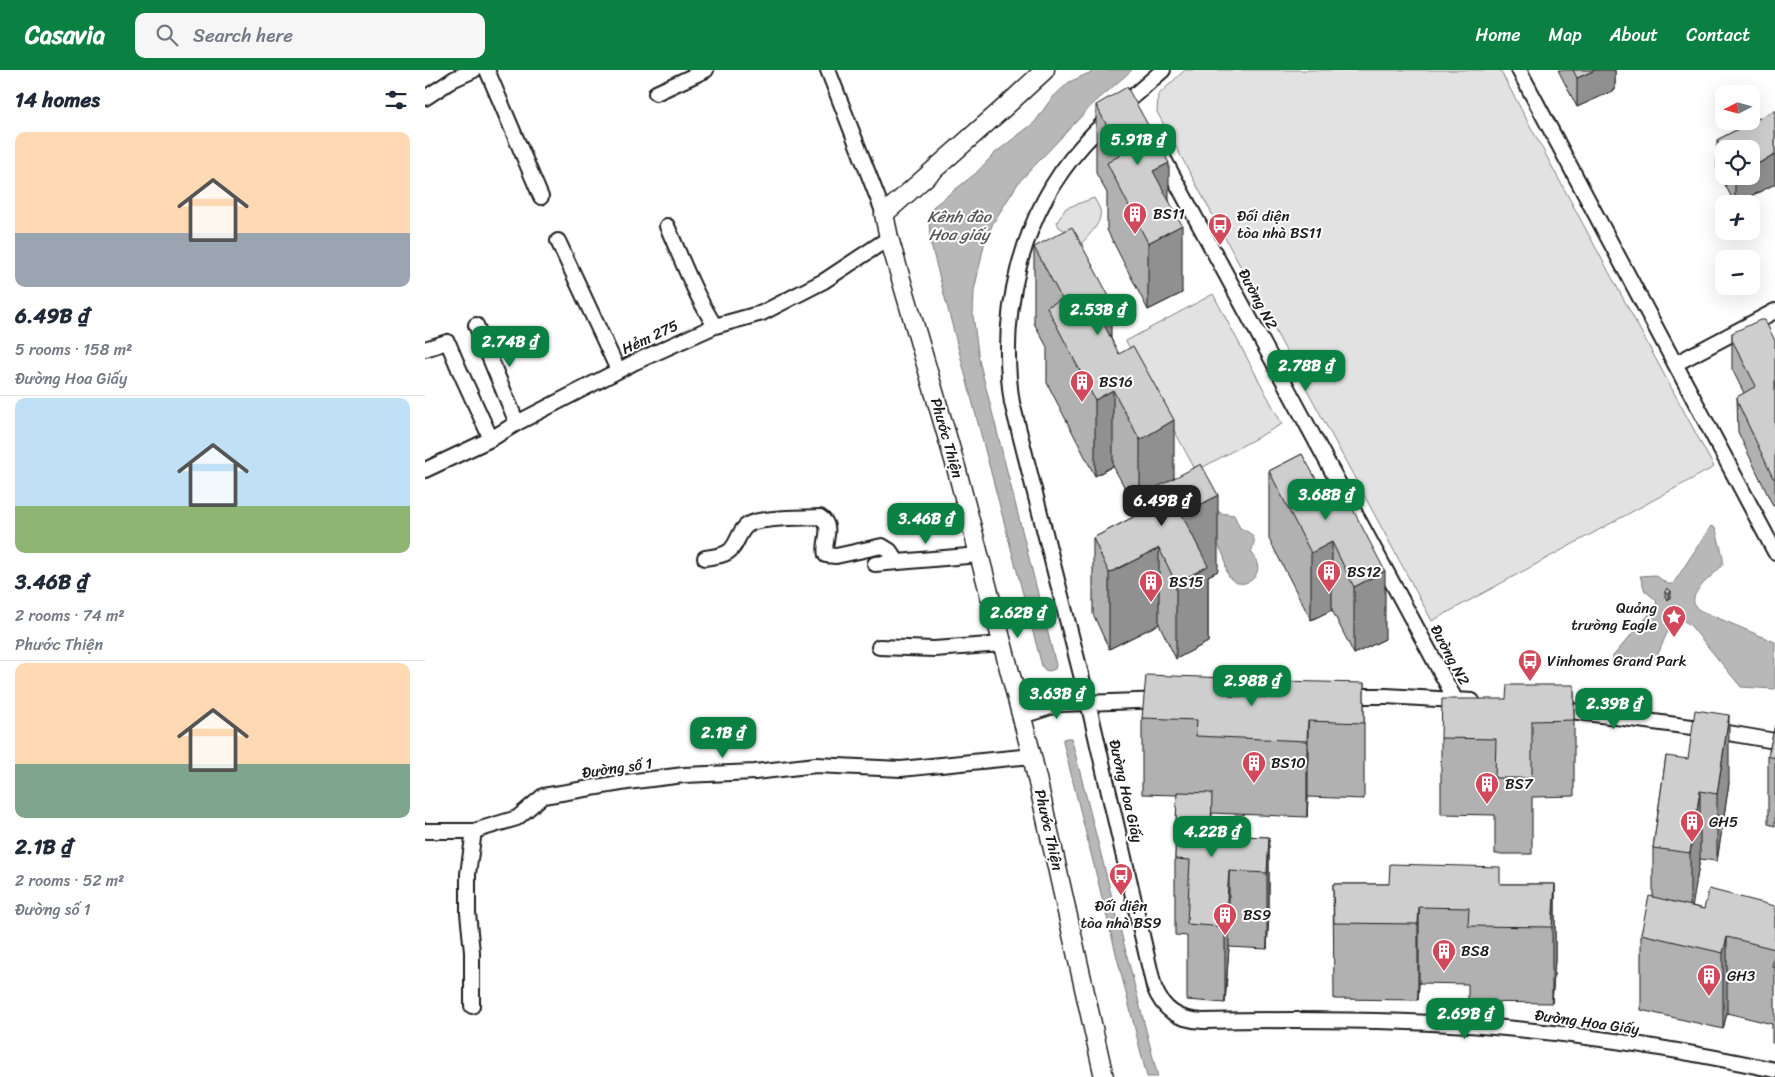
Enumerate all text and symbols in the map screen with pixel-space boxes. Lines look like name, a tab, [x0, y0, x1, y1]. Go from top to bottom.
search box	[135, 13, 485, 58]
text: Casavia	[25, 14, 105, 56]
text: Search here	[193, 19, 293, 52]
text: Home	[1476, 19, 1521, 51]
text: Map	[1549, 19, 1582, 51]
text: About	[1610, 19, 1658, 51]
text: Contact	[1686, 19, 1750, 51]
icon: search	[153, 21, 181, 49]
text: 14 homes	[15, 81, 100, 119]
north arrow	[1715, 85, 1760, 130]
map controls	[1715, 85, 1760, 295]
icon: filters	[382, 86, 410, 114]
pin: 5.91B ₫	[1092, 124, 1184, 166]
text: 5.91B ₫	[1111, 125, 1165, 154]
button: locate	[1715, 140, 1760, 185]
icon: home	[168, 165, 258, 255]
button: +	[1715, 195, 1760, 240]
building icon: BS11	[1122, 201, 1148, 235]
place label: BS11	[1153, 201, 1185, 227]
water label: Kênh đào Hoa giấy	[927, 202, 993, 249]
place label: Đối diện tòa nhà BS11	[1237, 203, 1322, 246]
bus stop icon: Đối diện tòa nhà BS11	[1207, 212, 1233, 246]
button: −	[1715, 250, 1760, 295]
street label: Đường N2	[1231, 264, 1285, 334]
pin: 2.53B ₫	[1052, 294, 1144, 336]
text: 2.53B ₫	[1070, 295, 1126, 324]
text: 6.49B ₫	[15, 297, 89, 335]
street label: Hẻm 275	[617, 313, 683, 361]
pin: 2.74B ₫	[464, 326, 556, 368]
text: 2.74B ₫	[482, 327, 538, 356]
text: 5 rooms · 158 m²	[15, 335, 132, 364]
pin: 2.78B ₫	[1260, 350, 1352, 392]
text: 2.78B ₫	[1278, 351, 1334, 380]
text: Đường Hoa Giấy	[15, 364, 127, 393]
building icon: BS16	[1069, 369, 1095, 403]
place label: BS16	[1099, 369, 1133, 395]
street label: Phước Thiện	[923, 395, 971, 481]
icon: home	[168, 430, 258, 520]
pin: 3.68B ₫	[1280, 478, 1372, 521]
text: 3.68B ₫	[1298, 480, 1354, 509]
pin: 6.49B ₫	[1116, 484, 1208, 527]
text: 6.49B ₫	[1134, 486, 1190, 515]
pin: 3.46B ₫	[880, 502, 972, 545]
text: 3.46B ₫	[898, 504, 954, 533]
building icon: BS12	[1316, 559, 1342, 593]
place label: BS12	[1347, 559, 1381, 585]
text: 3.46B ₫	[15, 563, 88, 601]
building icon: BS15	[1138, 569, 1164, 603]
place label: BS15	[1169, 569, 1204, 595]
place label: Quảng trường Eagle	[1571, 595, 1657, 638]
pin: 2.62B ₫	[972, 596, 1064, 639]
text: 2.62B ₫	[990, 598, 1046, 627]
text: 2 rooms · 74 m²	[15, 601, 125, 630]
place icon: Quảng trường Eagle	[1661, 604, 1687, 638]
street label: Đường N2	[1423, 620, 1477, 690]
text: Phước Thiện	[15, 630, 103, 659]
bus stop icon: Vinhomes Grand Park	[1517, 648, 1543, 682]
place label: Vinhomes Grand Park	[1547, 648, 1687, 674]
pin: 2.98B ₫	[1206, 664, 1298, 707]
text: 2.98B ₫	[1224, 666, 1280, 695]
pin: 3.63B ₫	[1011, 678, 1103, 720]
text: 3.63B ₫	[1030, 679, 1084, 708]
pin: 2.39B ₫	[1568, 688, 1660, 730]
text: 2.39B ₫	[1586, 689, 1642, 718]
icon: home	[168, 695, 258, 785]
pin: 2.1B ₫	[682, 716, 764, 759]
text: 2.1B ₫	[701, 718, 745, 747]
street label: Đường Hoa Giấy	[1102, 737, 1151, 845]
street label: Đường số 1	[580, 750, 654, 786]
building icon: BS10	[1241, 750, 1267, 784]
place label: BS10	[1271, 750, 1306, 776]
building icon: BS7	[1474, 771, 1500, 805]
place label: BS7	[1505, 771, 1534, 797]
street label: Phước Thiện	[1027, 787, 1071, 873]
building icon: GH5	[1679, 809, 1705, 843]
place label: GH5	[1709, 809, 1738, 835]
pin: 4.22B ₫	[1166, 816, 1258, 858]
text: 4.22B ₫	[1184, 817, 1240, 846]
text: 2.1B ₫	[15, 828, 72, 866]
bus stop icon: Đối diện tòa nhà BS9	[1108, 862, 1134, 896]
text: 2 rooms · 52 m²	[15, 866, 124, 895]
place label: Đối diện tòa nhà BS9	[1080, 893, 1162, 936]
text: Đường số 1	[15, 895, 91, 924]
building icon: BS9	[1212, 902, 1238, 936]
place label: BS9	[1243, 902, 1271, 928]
building icon: BS8	[1431, 938, 1457, 972]
place label: BS8	[1461, 938, 1489, 964]
building icon: GH3	[1696, 963, 1722, 997]
place label: GH3	[1727, 963, 1755, 989]
pin: 2.69B ₫	[1419, 998, 1511, 1040]
text: 2.69B ₫	[1437, 999, 1493, 1028]
street label: Đường Hoa Giấy	[1533, 1002, 1641, 1042]

